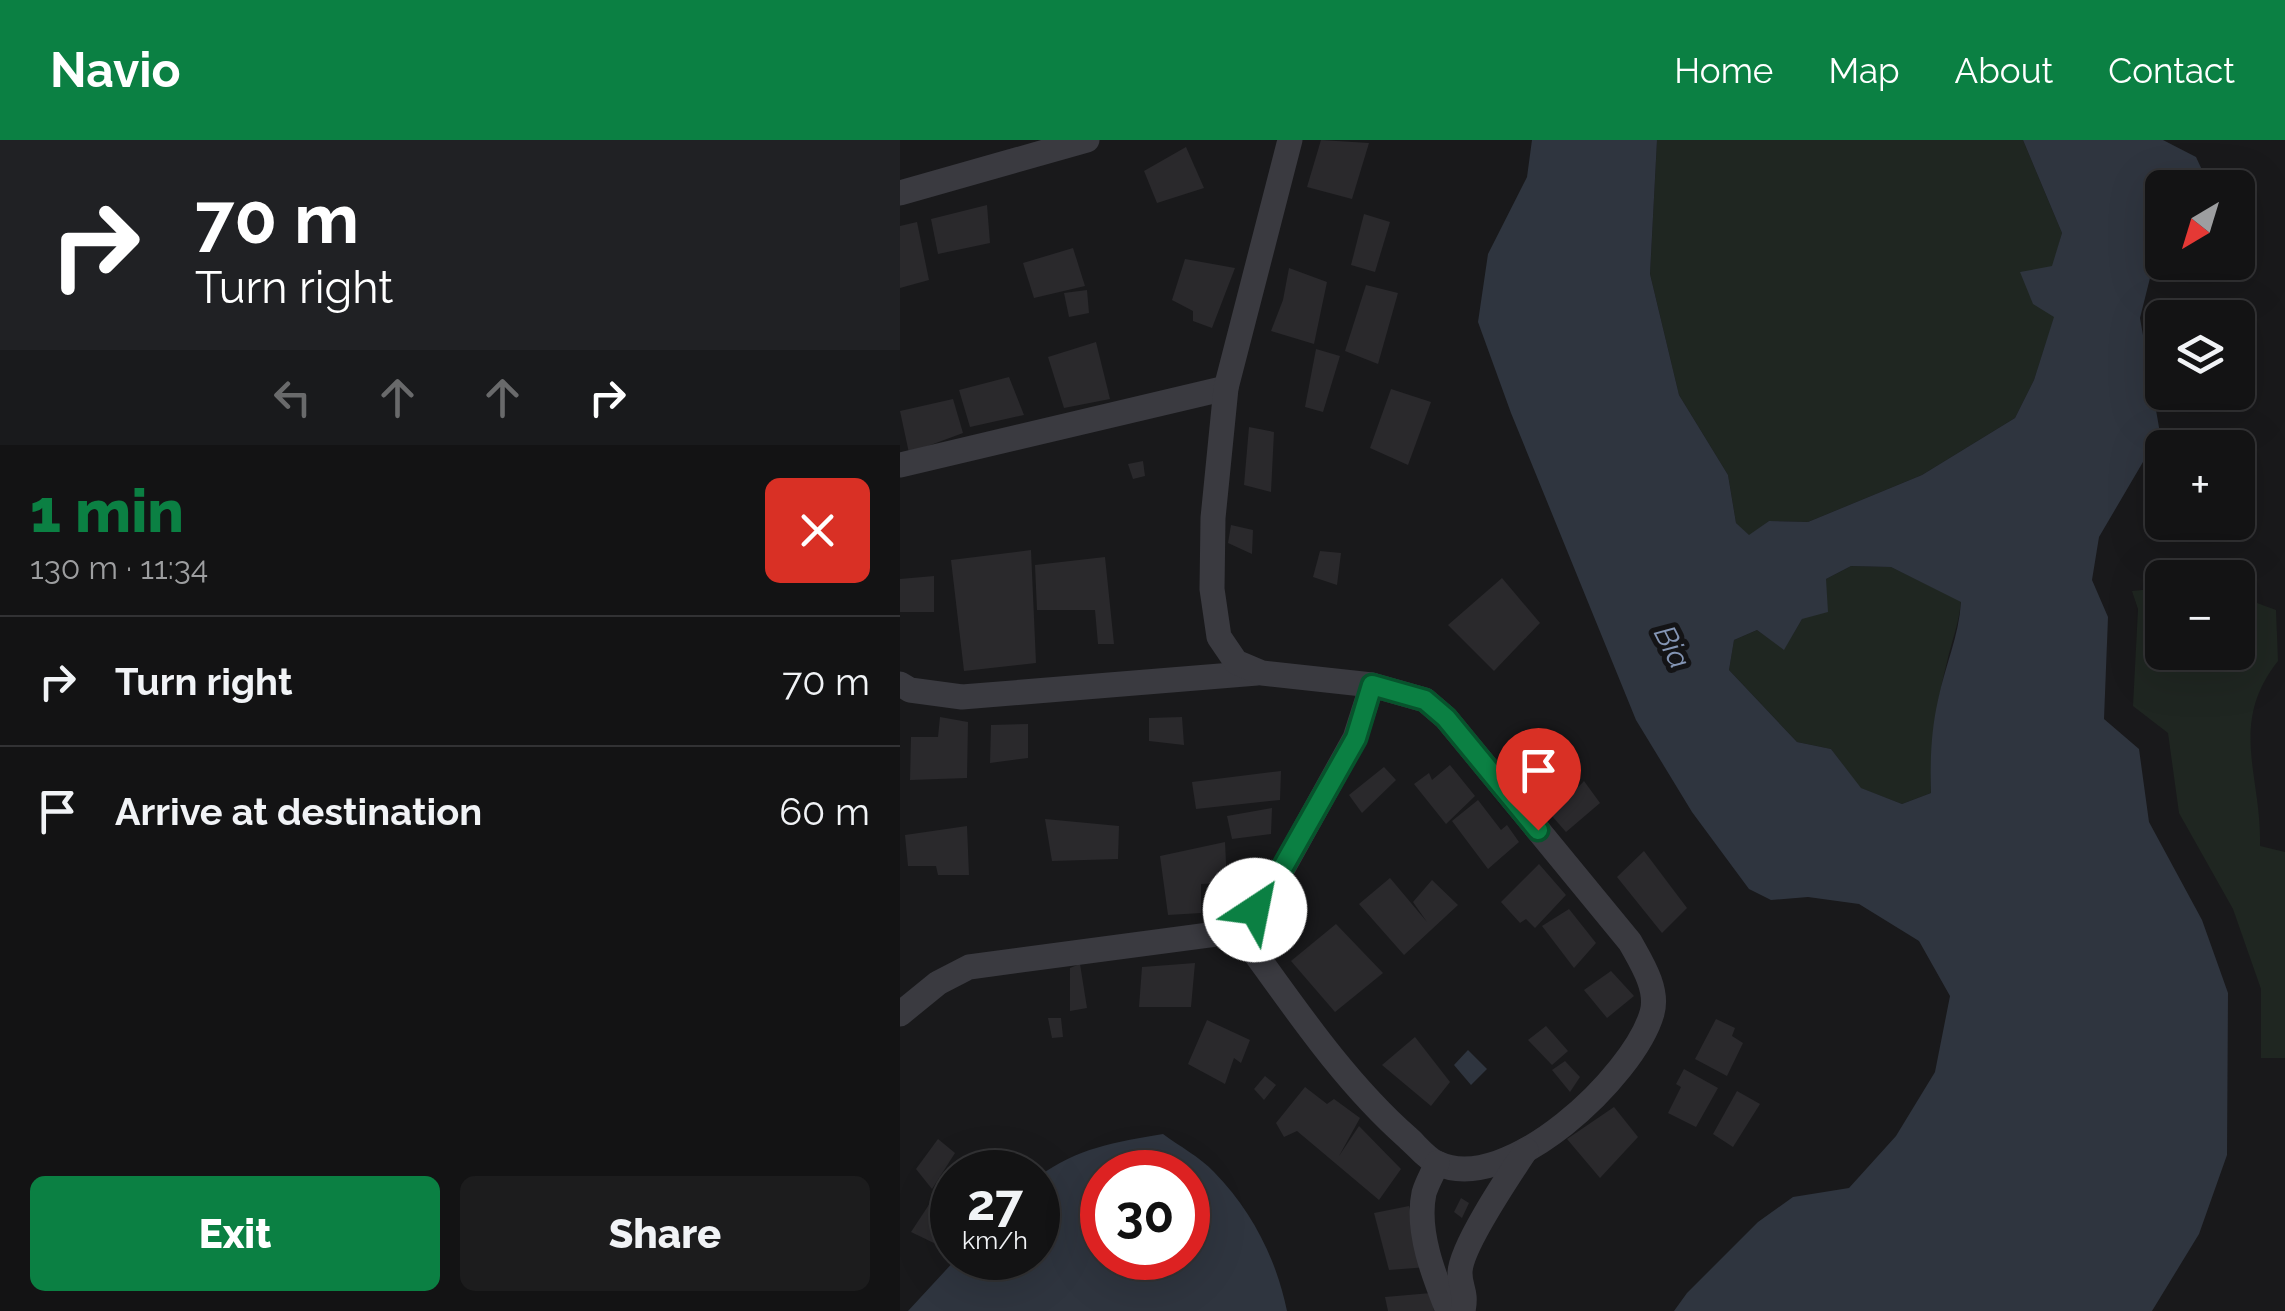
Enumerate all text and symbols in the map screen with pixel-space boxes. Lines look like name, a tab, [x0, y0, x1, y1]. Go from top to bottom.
text: Navio	[50, 42, 181, 98]
text: Home	[1674, 50, 1773, 91]
text: Map	[1828, 50, 1900, 91]
text: About	[1955, 50, 2053, 91]
text: Contact	[2108, 50, 2235, 91]
north arrow	[2145, 170, 2255, 280]
map controls	[2145, 170, 2255, 670]
text: 70 m	[195, 177, 359, 259]
icon: right	[30, 180, 160, 310]
text: Turn right	[195, 261, 393, 314]
button: layers	[2145, 300, 2255, 410]
icon: left	[265, 370, 320, 425]
icon: ahead	[370, 370, 425, 425]
icon: ahead	[475, 370, 530, 425]
icon: right	[580, 370, 635, 425]
button: +	[2145, 430, 2255, 540]
text: 1 min	[30, 476, 184, 546]
button: close	[765, 478, 870, 583]
text: 130 m · 11:34	[30, 549, 208, 586]
button: −	[2145, 560, 2255, 670]
water label: Bia	[1647, 619, 1698, 674]
icon: right	[30, 654, 85, 709]
text: Turn right	[115, 659, 292, 704]
text: 70 m	[782, 659, 870, 704]
pin	[1496, 728, 1581, 831]
icon: arrive	[1511, 743, 1566, 798]
icon: arrive	[30, 784, 85, 839]
text: Arrive at destination	[115, 789, 482, 834]
text: 60 m	[779, 789, 870, 834]
position arrow	[1203, 858, 1307, 962]
speed limit sign: 30	[1080, 1150, 1210, 1280]
text: 27	[967, 1173, 1023, 1232]
button: Exit	[30, 1176, 440, 1291]
button: Share	[460, 1176, 870, 1291]
text: km/h	[962, 1225, 1028, 1255]

